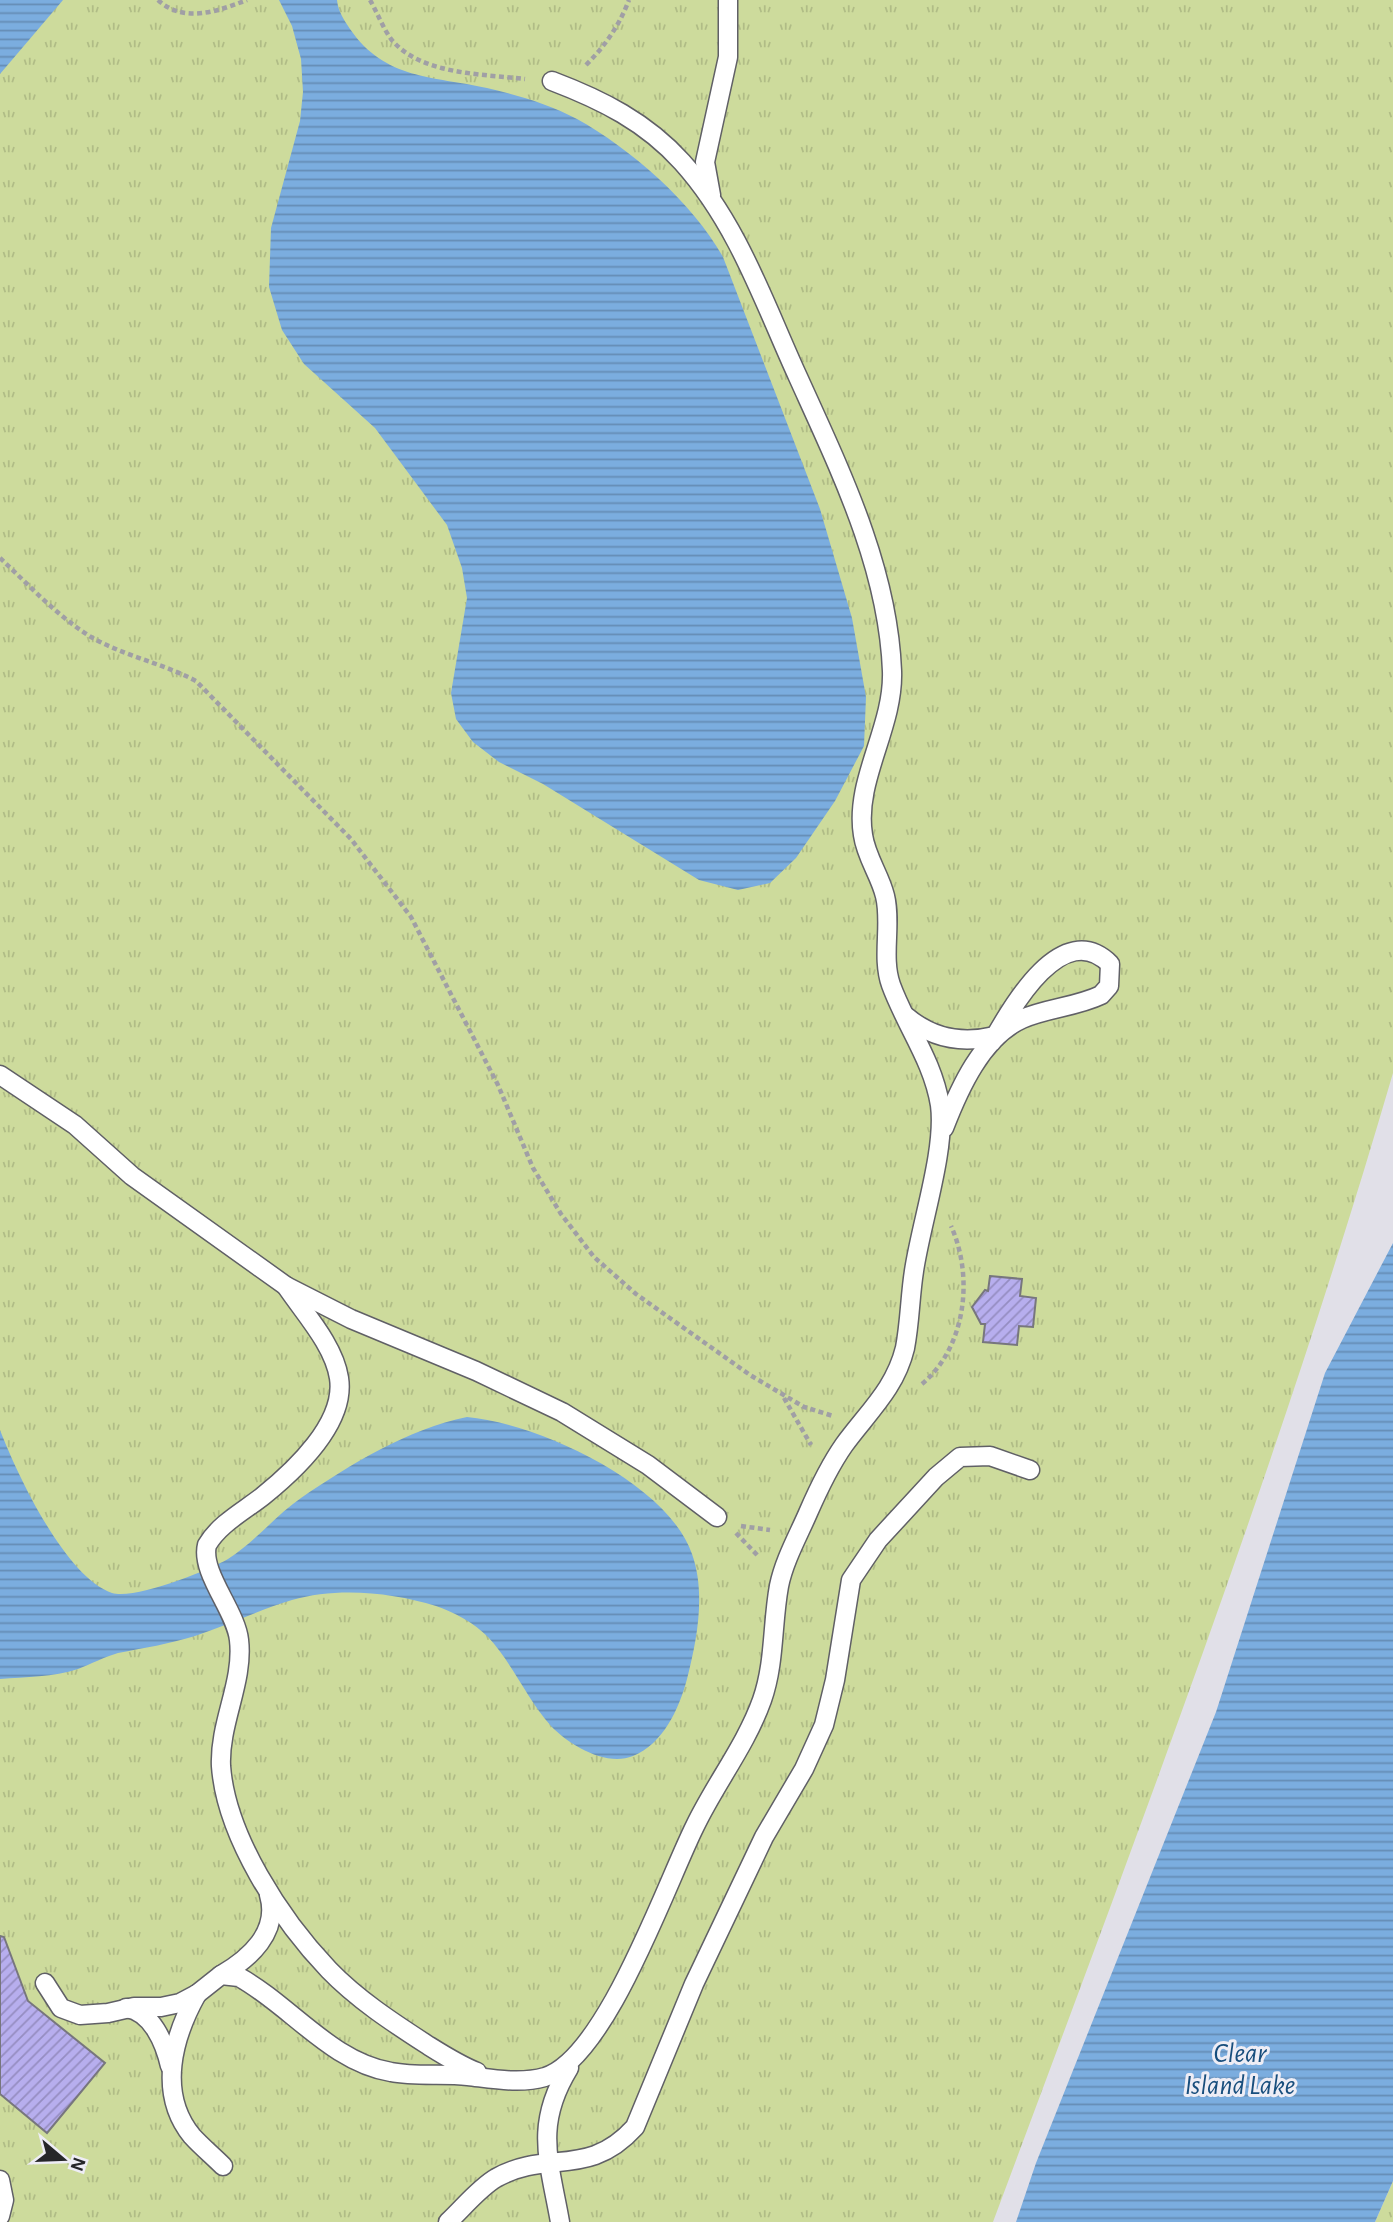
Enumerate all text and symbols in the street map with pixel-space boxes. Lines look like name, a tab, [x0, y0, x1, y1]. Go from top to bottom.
water label: Clear Island Lake	[1185, 2040, 1295, 2100]
north arrow	[28, 2124, 98, 2194]
text: N	[67, 2155, 89, 2173]

